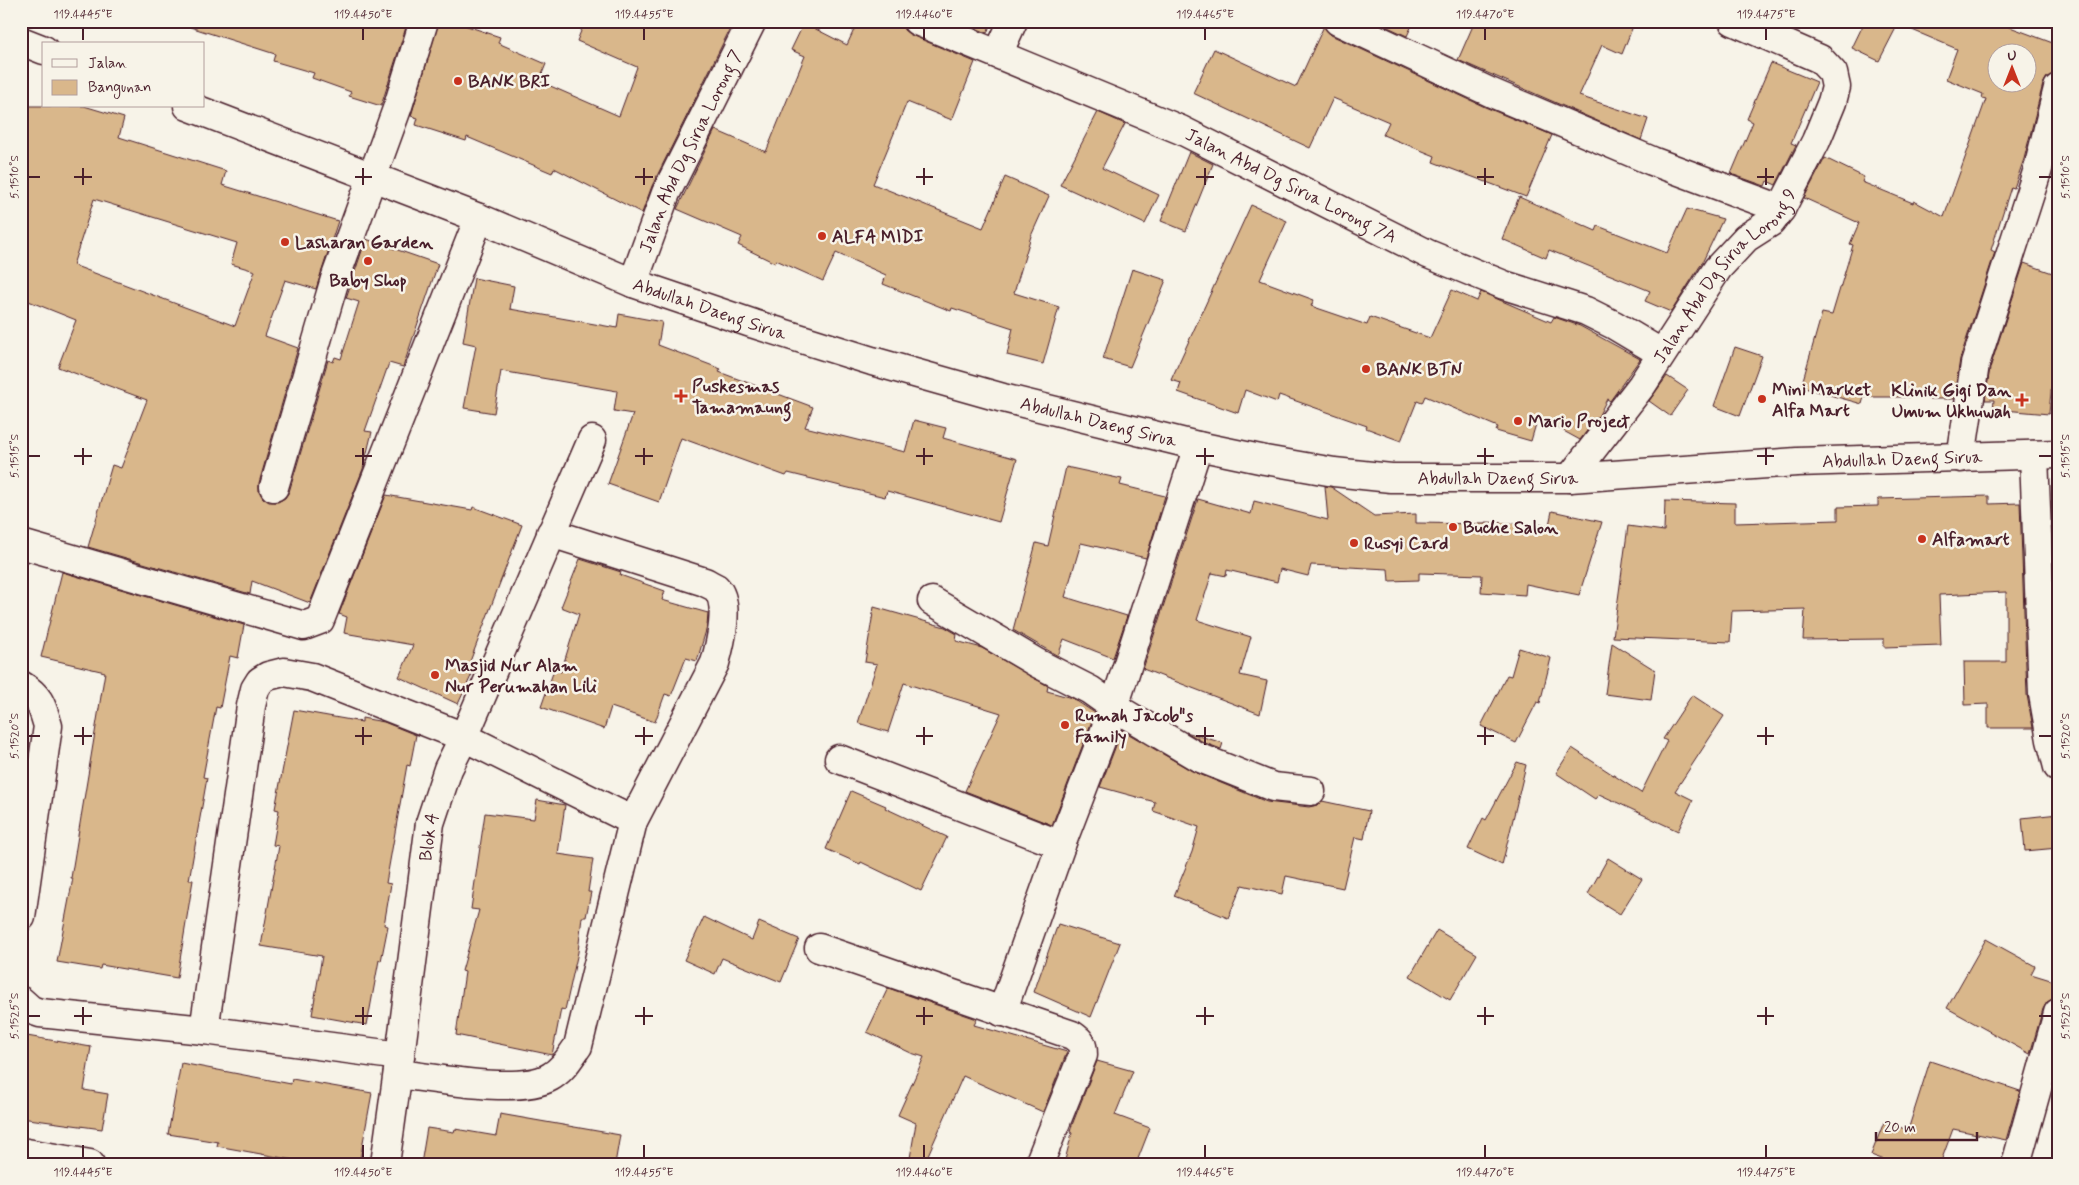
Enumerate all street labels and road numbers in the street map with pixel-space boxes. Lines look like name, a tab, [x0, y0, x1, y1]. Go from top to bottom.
street label: Jalan Abd Dg Sirua Lorong 7	[634, 46, 749, 256]
street label: Jalan Abd Dg Sirua Lorong 7A	[1181, 123, 1401, 249]
street label: Jalan Abd Dg Sirua Lorong 9	[1648, 185, 1803, 368]
street label: Abdullah Daeng Sirua	[630, 273, 789, 346]
street label: Abdullah Daeng Sirua	[1018, 392, 1179, 453]
street label: Abdullah Daeng Sirua	[1822, 445, 1983, 474]
street label: Abdullah Daeng Sirua	[1418, 466, 1579, 493]
street label: Blok A	[414, 810, 446, 863]

